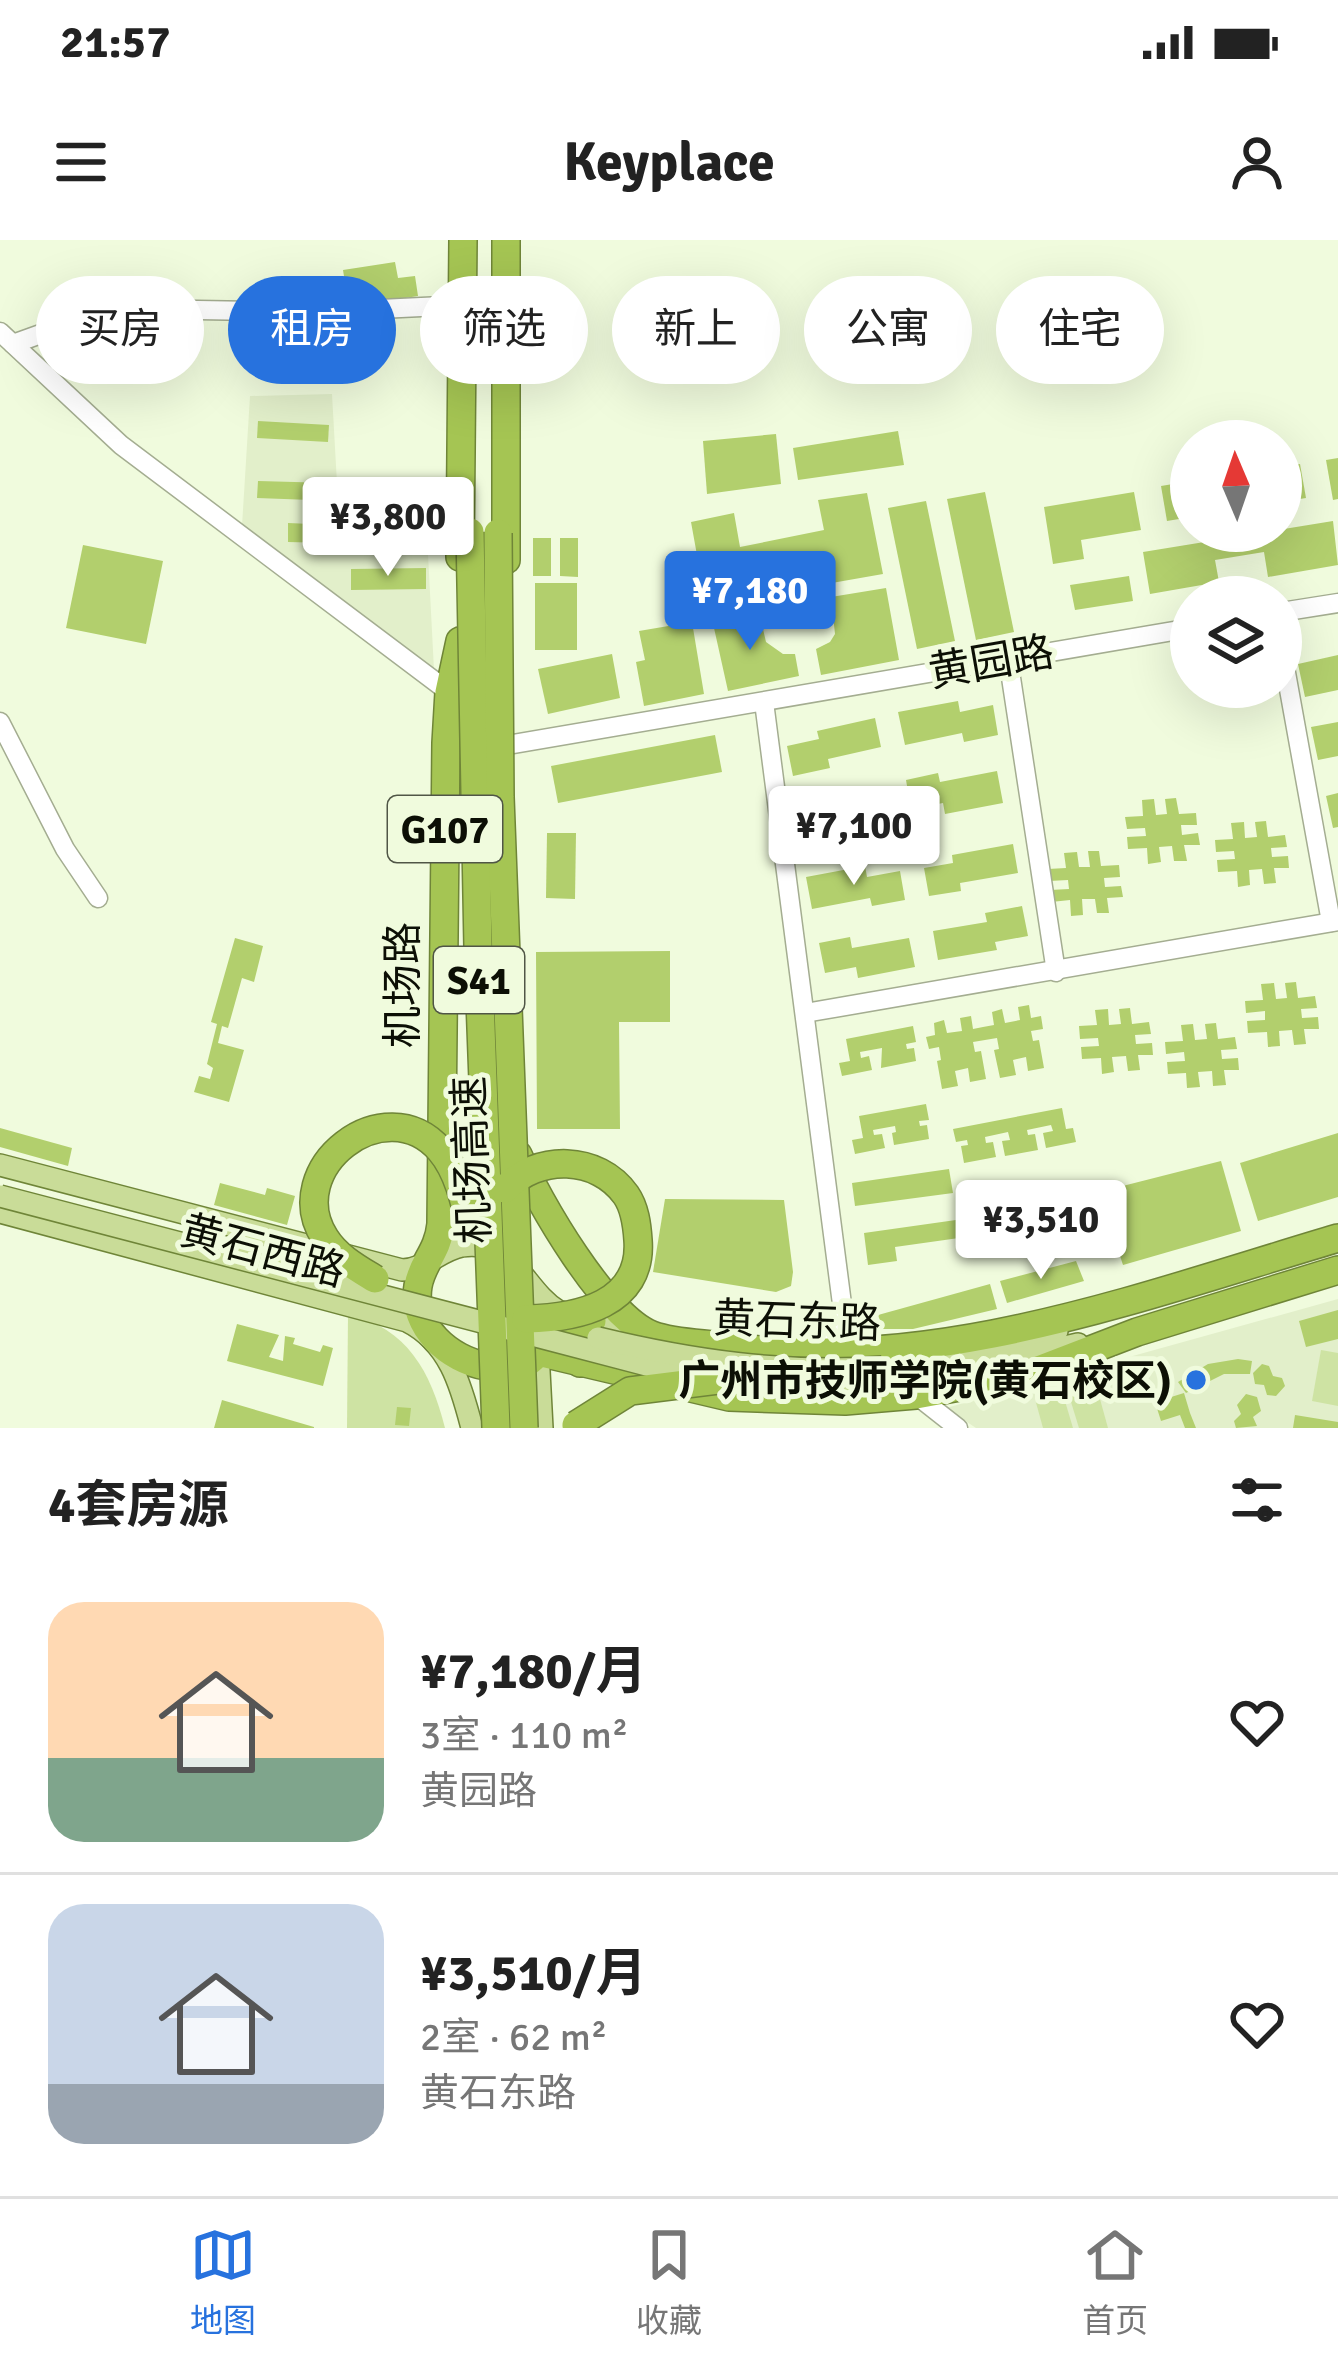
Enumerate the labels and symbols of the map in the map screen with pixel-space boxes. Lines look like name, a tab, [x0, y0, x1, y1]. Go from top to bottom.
north arrow	[1170, 420, 1302, 552]
pin: ¥3,800	[290, 477, 486, 579]
pin: ¥7,180	[652, 551, 848, 653]
street label: 黄园路	[925, 626, 1058, 699]
pin: ¥7,100	[756, 786, 952, 888]
road number: G107	[388, 796, 502, 862]
street label: 机场路	[378, 922, 429, 1048]
road number: S41	[434, 947, 524, 1013]
street label: 机场高速	[444, 1075, 501, 1245]
pin: ¥3,510	[943, 1180, 1139, 1282]
street label: 黄石西路	[175, 1205, 350, 1298]
street label: 黄石东路	[712, 1293, 882, 1350]
place label: 广州市技师学院(黄石校区)	[678, 1356, 1172, 1407]
marker: 广州市技师学院(黄石校区)	[1183, 1367, 1209, 1393]

